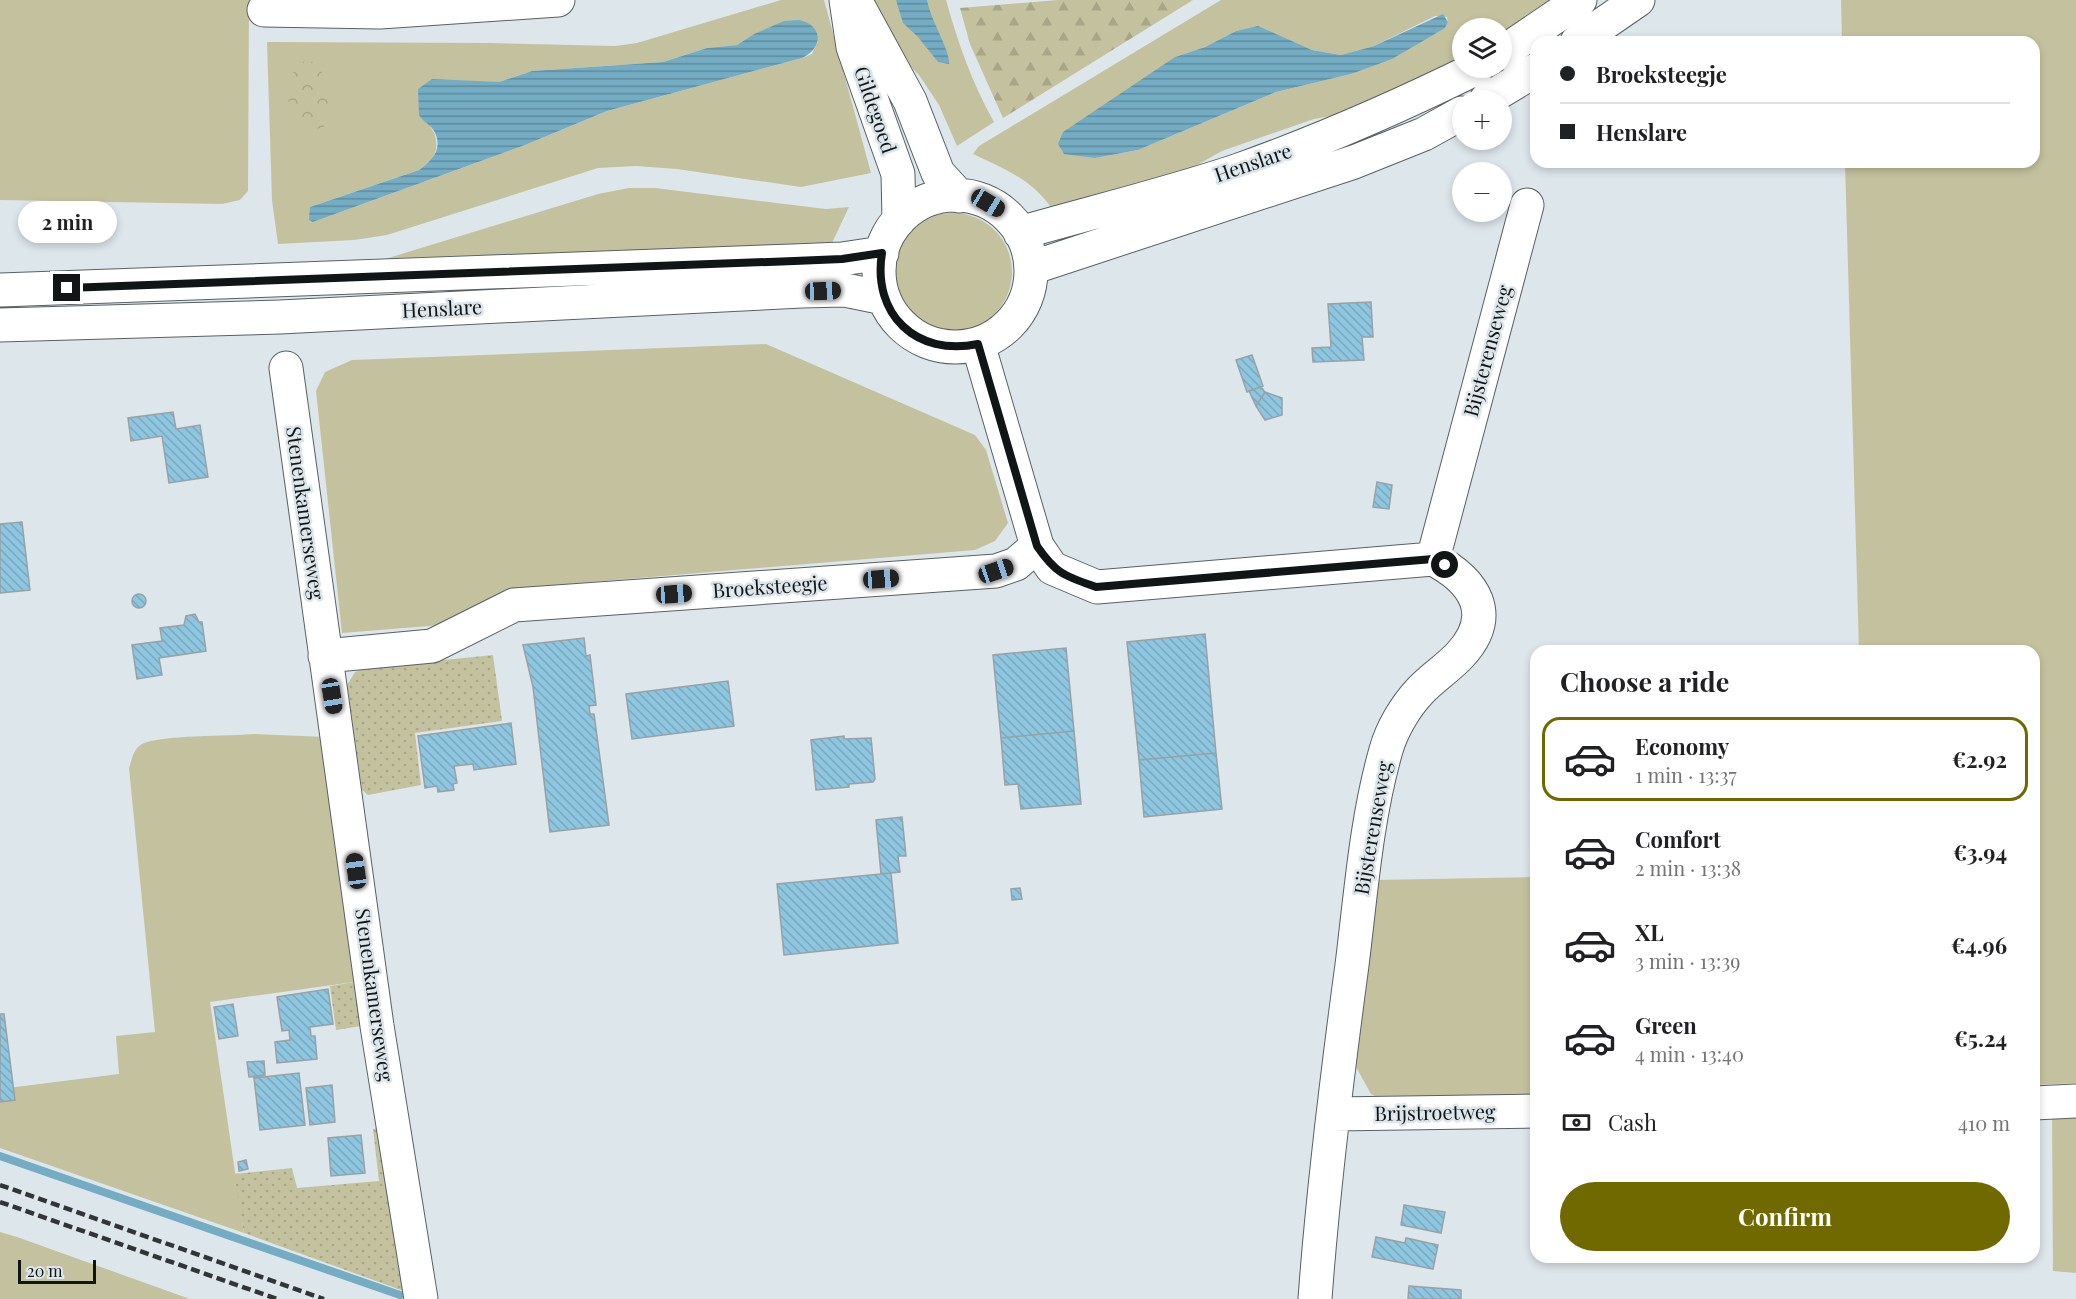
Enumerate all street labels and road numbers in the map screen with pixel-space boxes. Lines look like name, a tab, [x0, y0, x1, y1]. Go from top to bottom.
street label: Gildegoed	[849, 62, 904, 157]
street label: Henslare	[1210, 136, 1295, 187]
street label: Bijsterenseweg	[1456, 281, 1517, 419]
street label: Henslare	[401, 292, 483, 323]
street label: Stenenkamerseweg	[281, 425, 332, 601]
street label: Broeksteegje	[711, 568, 828, 603]
street label: Bijsterenseweg	[1346, 758, 1397, 897]
street label: Stenenkamerseweg	[350, 907, 401, 1083]
street label: Brijstroetweg	[1374, 1097, 1496, 1126]

